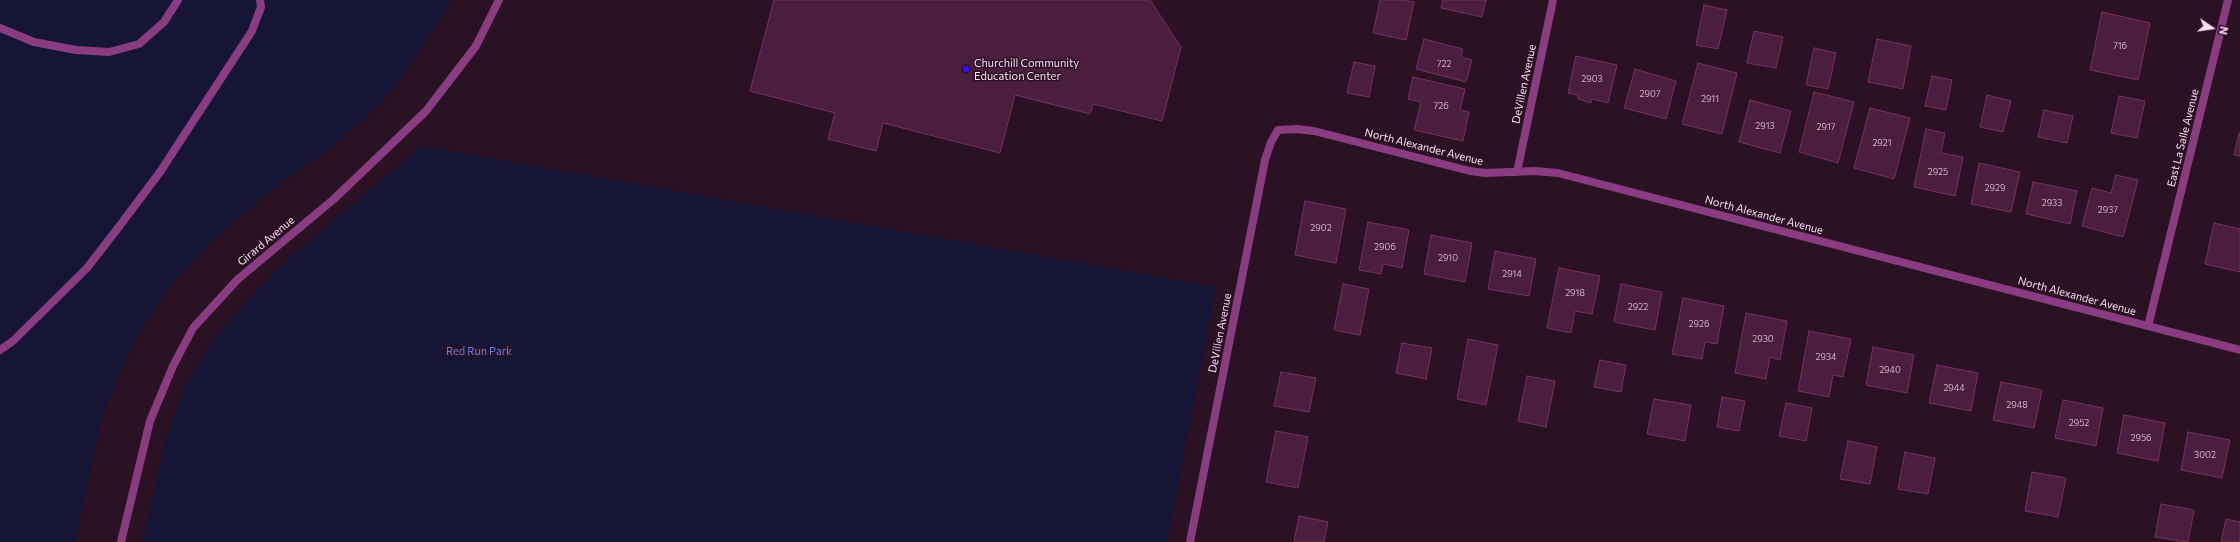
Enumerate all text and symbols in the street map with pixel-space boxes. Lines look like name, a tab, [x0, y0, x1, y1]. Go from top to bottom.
north arrow	[2192, 8, 2232, 48]
text: N	[2217, 25, 2231, 36]
house number: 716	[2113, 41, 2127, 51]
street label: DeVillen Avenue	[1509, 43, 1539, 125]
place label: Churchill Community Education Center	[974, 56, 1079, 82]
house number: 722	[1437, 59, 1451, 69]
marker: Churchill Community Education Center	[961, 64, 971, 74]
house number: 2903	[1581, 74, 1603, 84]
street label: East La Salle Avenue	[2164, 88, 2202, 188]
house number: 2907	[1639, 89, 1661, 99]
house number: 2911	[1701, 94, 1719, 104]
house number: 726	[1433, 101, 1449, 111]
house number: 2913	[1755, 121, 1775, 131]
house number: 2917	[1816, 122, 1836, 132]
street label: North Alexander Avenue	[1363, 126, 1485, 168]
house number: 2921	[1872, 138, 1892, 148]
house number: 2925	[1928, 167, 1948, 177]
house number: 2929	[1985, 183, 2005, 193]
street label: North Alexander Avenue	[1704, 193, 1824, 237]
house number: 2933	[2042, 198, 2062, 208]
house number: 2937	[2098, 205, 2118, 215]
street label: Girard Avenue	[235, 213, 297, 269]
house number: 2902	[1310, 223, 1332, 233]
house number: 2906	[1374, 242, 1396, 252]
house number: 2910	[1438, 253, 1458, 263]
house number: 2914	[1502, 269, 1522, 279]
street label: North Alexander Avenue	[2017, 274, 2137, 318]
house number: 2918	[1565, 288, 1585, 298]
street label: DeVillen Avenue	[1206, 292, 1234, 374]
house number: 2922	[1628, 302, 1648, 312]
house number: 2926	[1689, 319, 1709, 329]
house number: 2930	[1752, 334, 1774, 344]
park label: Red Run Park	[446, 344, 512, 358]
house number: 2934	[1816, 352, 1836, 362]
house number: 2940	[1879, 365, 1901, 375]
house number: 2944	[1943, 383, 1965, 393]
house number: 2948	[2006, 400, 2028, 410]
house number: 2952	[2069, 418, 2089, 428]
house number: 2956	[2130, 433, 2152, 443]
house number: 3002	[2194, 450, 2216, 460]

